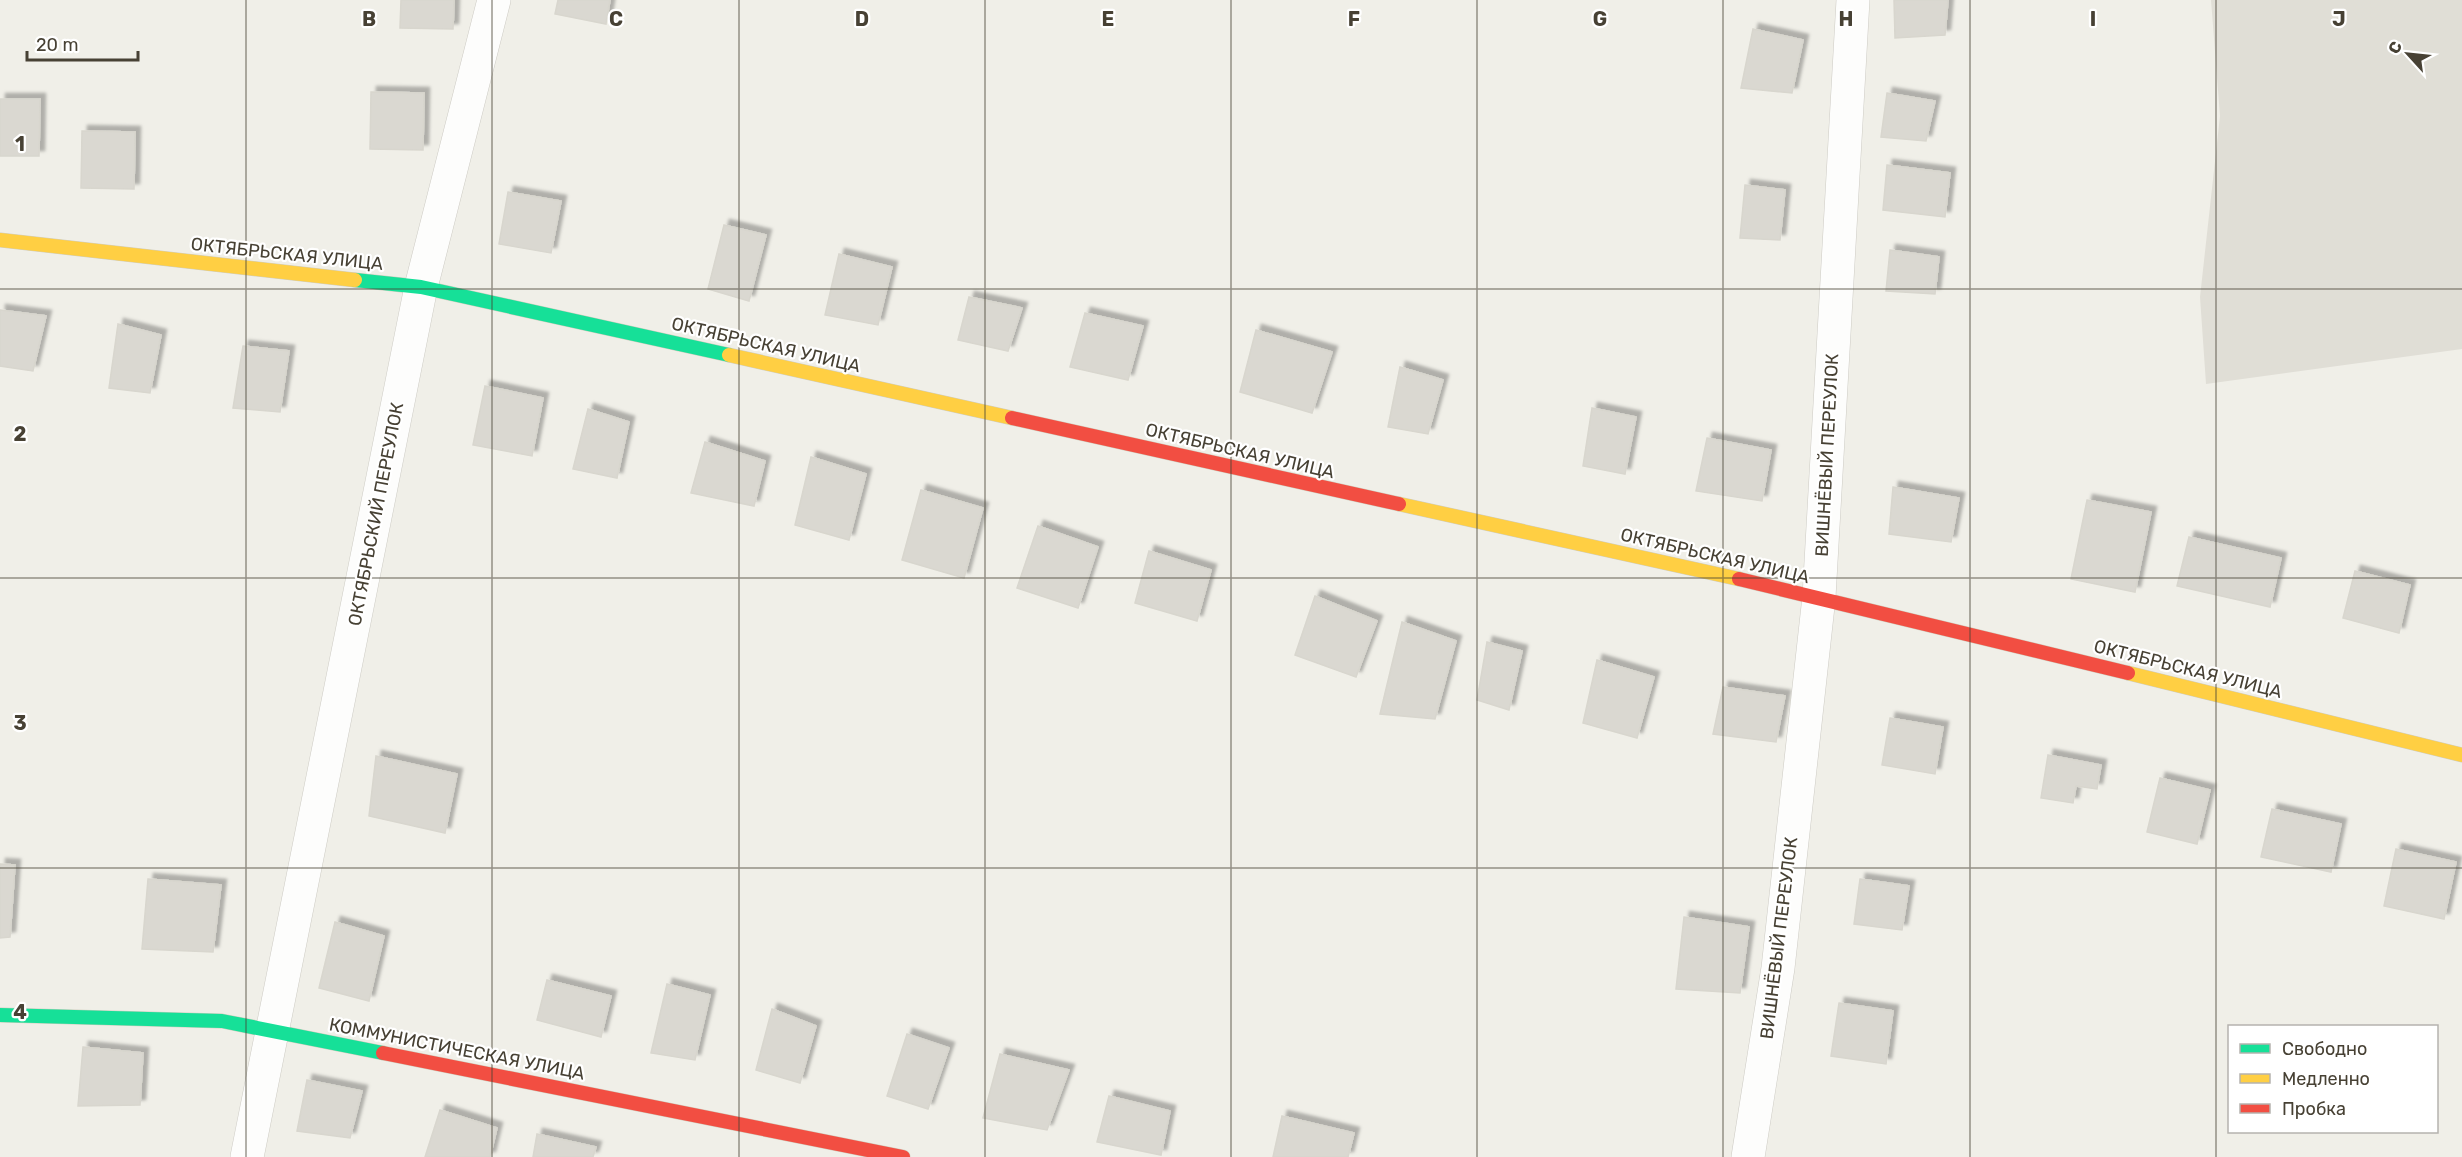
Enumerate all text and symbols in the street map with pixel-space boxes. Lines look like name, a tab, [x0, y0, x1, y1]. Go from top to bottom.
text: B	[362, 7, 376, 31]
text: C	[609, 7, 623, 31]
text: D	[855, 7, 869, 31]
text: E	[1102, 7, 1114, 31]
text: F	[1348, 7, 1360, 31]
text: G	[1593, 7, 1607, 31]
text: H	[1839, 7, 1853, 31]
text: I	[2090, 7, 2096, 31]
text: J	[2332, 7, 2346, 31]
scale bar	[27, 24, 138, 62]
north arrow	[2378, 24, 2438, 84]
text: 20 m	[36, 34, 78, 56]
text: С	[2384, 38, 2406, 57]
text: 1	[15, 132, 25, 156]
street label: ОКТЯБРЬСКАЯ УЛИЦА	[190, 233, 384, 275]
street label: ОКТЯБРЬСКАЯ УЛИЦА	[669, 313, 863, 377]
street label: ВИШНЁВЫЙ ПЕРЕУЛОК	[1811, 353, 1843, 557]
street label: ОКТЯБРЬСКИЙ ПЕРЕУЛОК	[344, 400, 408, 628]
street label: ОКТЯБРЬСКАЯ УЛИЦА	[1143, 419, 1337, 483]
text: 2	[14, 422, 27, 446]
street label: ОКТЯБРЬСКАЯ УЛИЦА	[1618, 524, 1812, 588]
street label: ОКТЯБРЬСКАЯ УЛИЦА	[2092, 635, 2284, 703]
text: 3	[13, 711, 27, 735]
street label: ВИШНЁВЫЙ ПЕРЕУЛОК	[1756, 836, 1802, 1040]
text: 4	[13, 1000, 27, 1024]
street label: КОММУНИСТИЧЕСКАЯ УЛИЦА	[327, 1013, 587, 1085]
legend	[2228, 1025, 2438, 1133]
text: Свободно	[2282, 1038, 2367, 1060]
text: Медленно	[2282, 1068, 2370, 1090]
text: Пробка	[2282, 1098, 2346, 1120]

